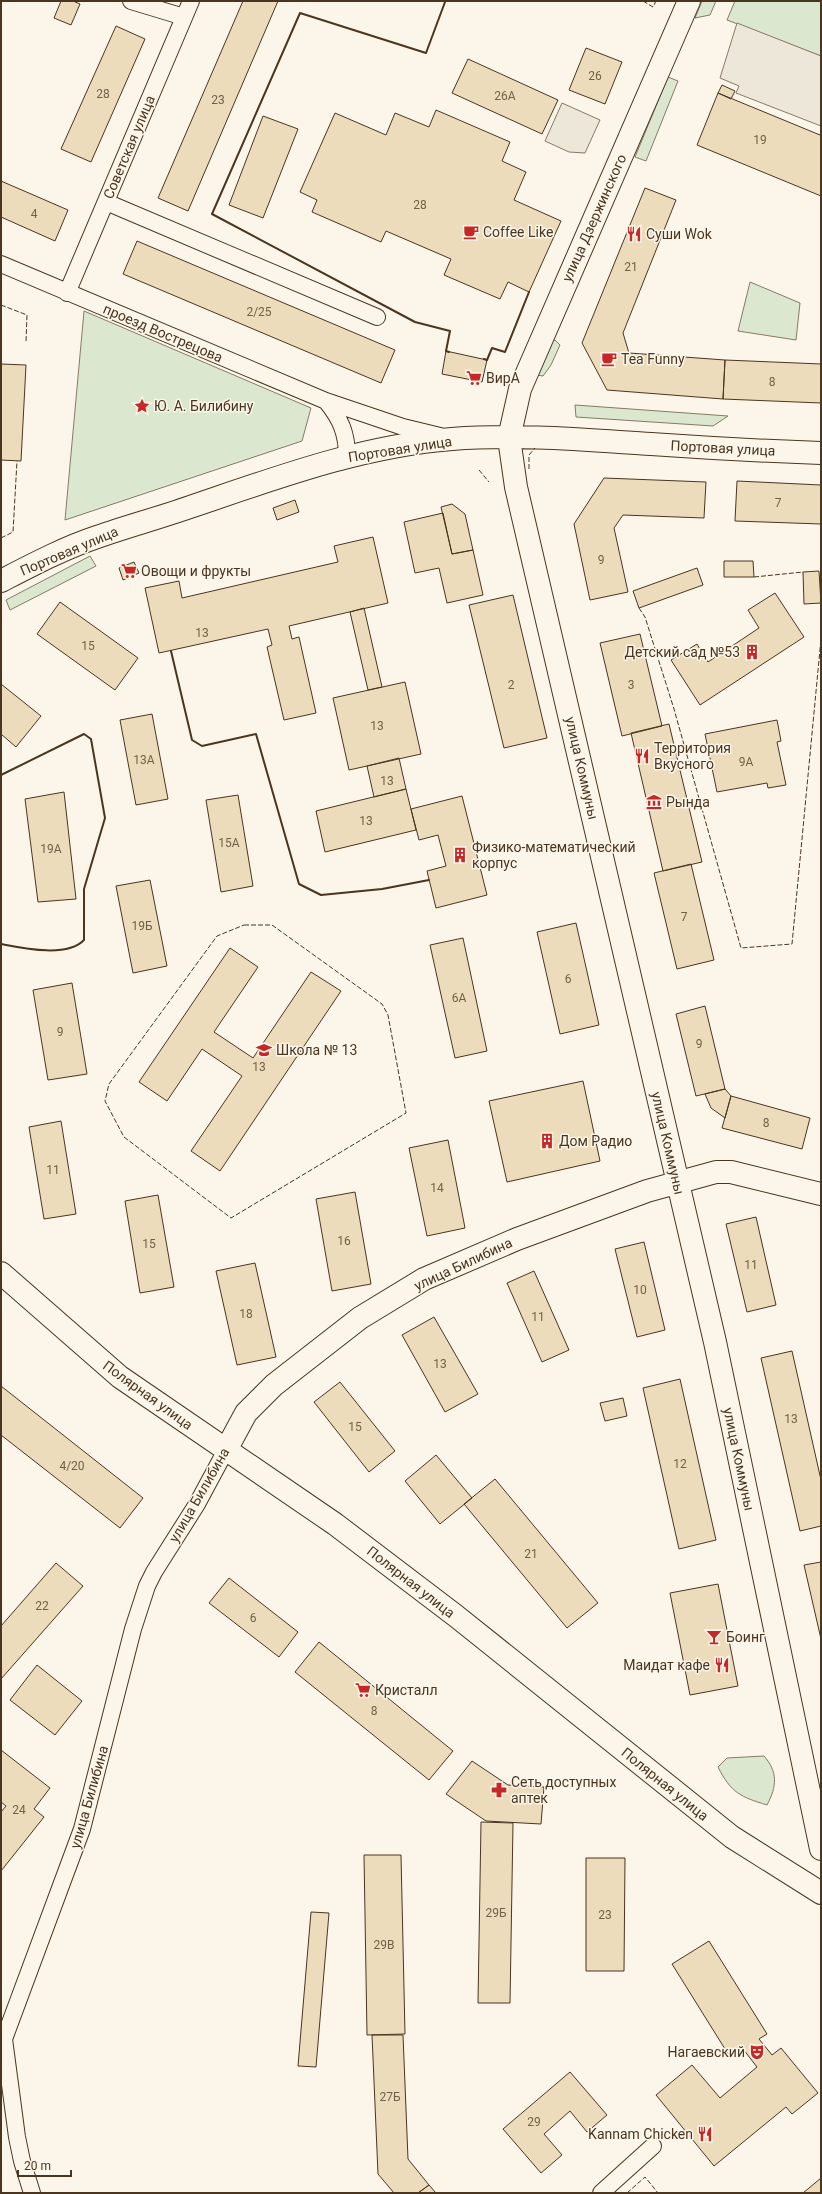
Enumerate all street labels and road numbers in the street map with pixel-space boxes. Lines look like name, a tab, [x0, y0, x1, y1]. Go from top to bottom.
street label: Советская улица	[100, 93, 158, 201]
street label: улица Дзержинского	[559, 152, 629, 284]
street label: проезд Вострецова	[101, 301, 225, 365]
street label: Портовая улица	[347, 433, 453, 465]
street label: Портовая улица	[670, 437, 776, 459]
street label: Портовая улица	[18, 523, 120, 579]
street label: улица Коммуны	[562, 715, 602, 821]
street label: улица Коммуны	[648, 1090, 688, 1196]
street label: улица Билибина	[411, 1234, 515, 1294]
street label: Полярная улица	[100, 1357, 196, 1433]
street label: улица Коммуны	[720, 1406, 758, 1512]
street label: улица Билибина	[165, 1445, 233, 1545]
street label: Полярная улица	[364, 1543, 458, 1621]
street label: улица Билибина	[67, 1744, 111, 1850]
street label: Полярная улица	[618, 1744, 712, 1824]

